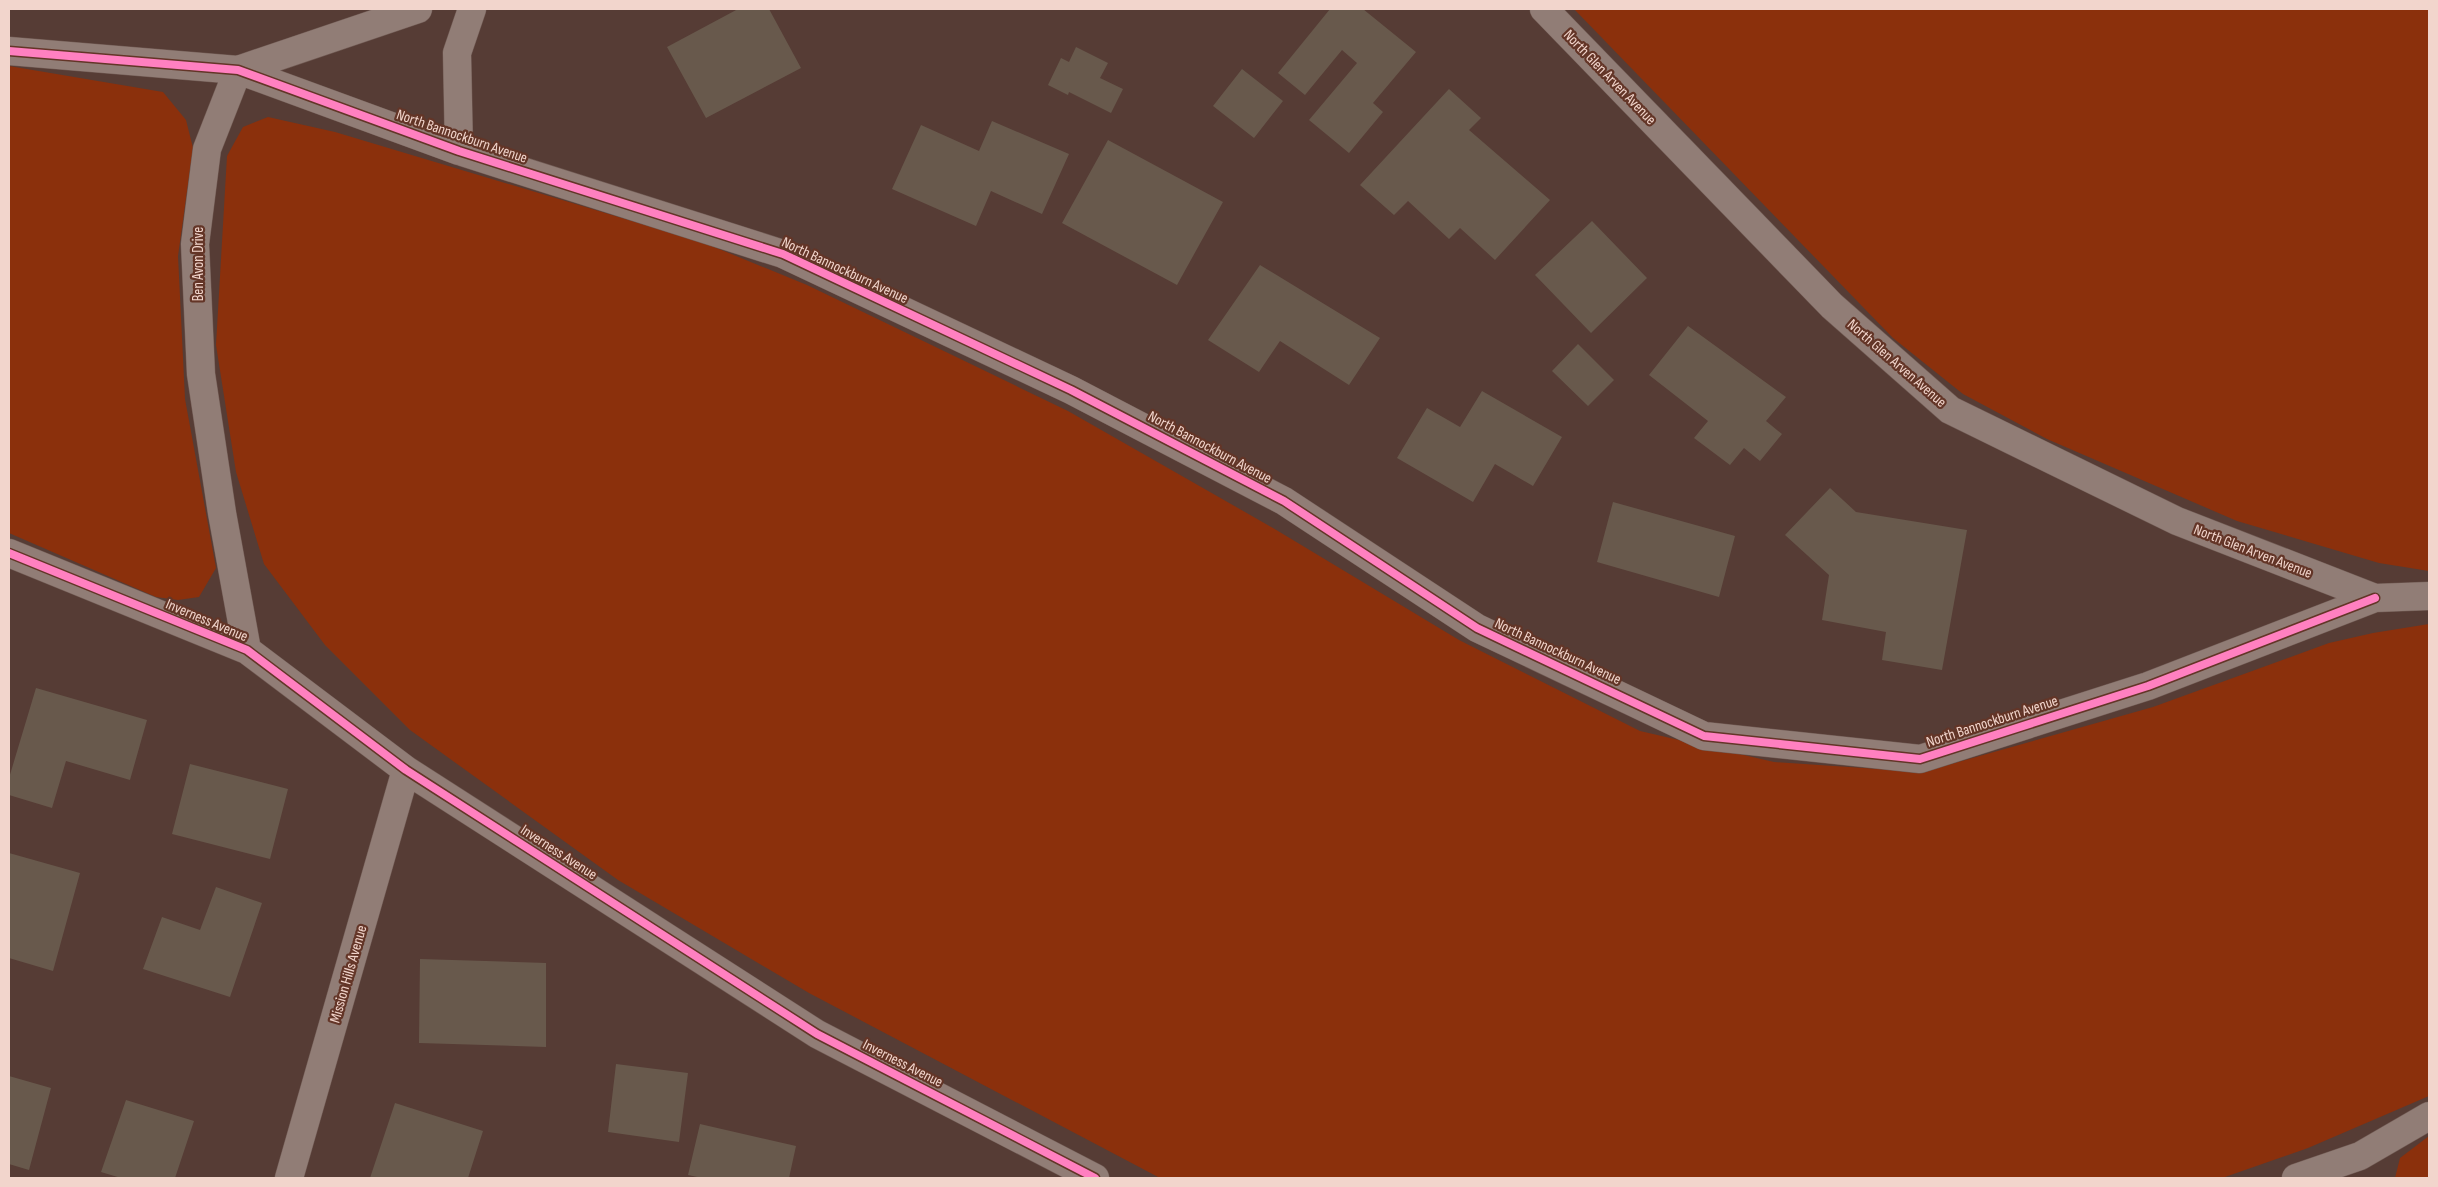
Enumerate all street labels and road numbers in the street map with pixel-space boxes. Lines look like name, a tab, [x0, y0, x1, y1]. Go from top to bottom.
street label: North Glen Arven Avenue	[1559, 26, 1660, 129]
street label: North Bannockburn Avenue	[394, 105, 530, 168]
street label: Ben Avon Drive	[189, 227, 208, 301]
street label: North Bannockburn Avenue	[779, 233, 911, 308]
street label: North Glen Arven Avenue	[1843, 315, 1950, 412]
street label: North Bannockburn Avenue	[1145, 407, 1275, 488]
street label: North Glen Arven Avenue	[2191, 520, 2315, 583]
street label: Inverness Avenue	[163, 595, 251, 646]
street label: North Bannockburn Avenue	[1492, 614, 1624, 689]
street label: North Bannockburn Avenue	[1924, 691, 2060, 752]
street label: Inverness Avenue	[517, 821, 601, 884]
street label: Mission Hills Avenue	[325, 923, 371, 1025]
street label: Inverness Avenue	[859, 1035, 946, 1092]

